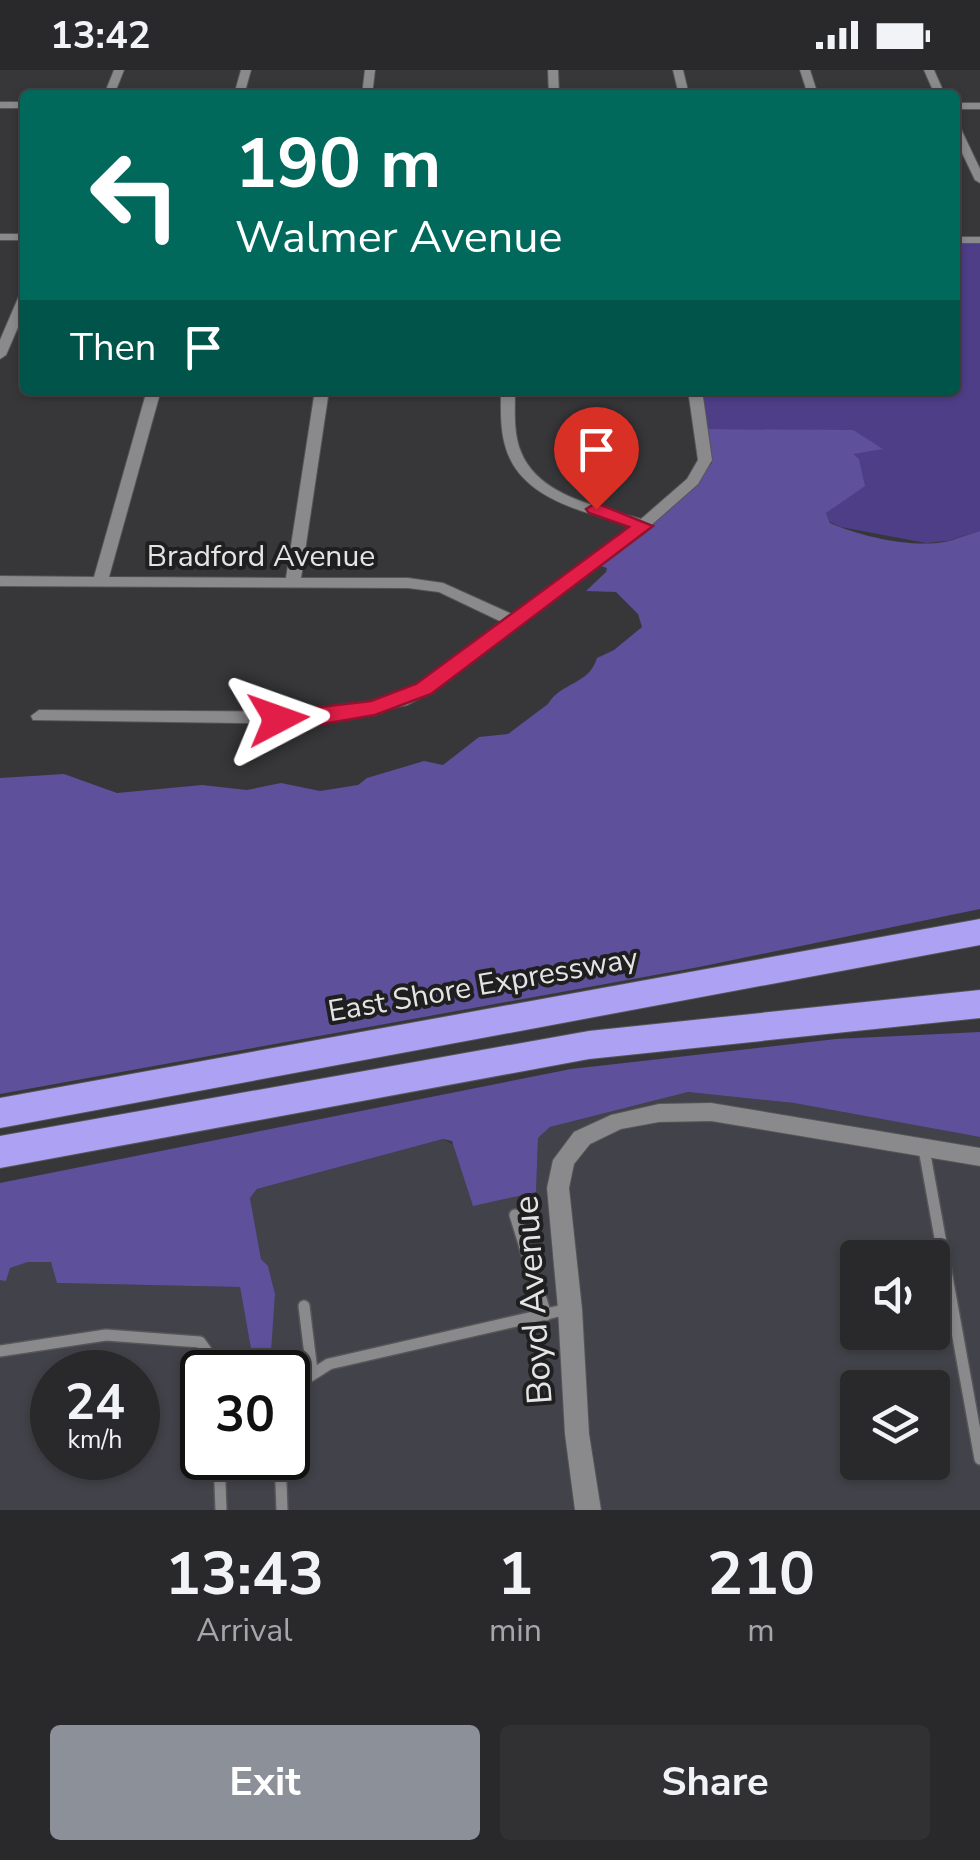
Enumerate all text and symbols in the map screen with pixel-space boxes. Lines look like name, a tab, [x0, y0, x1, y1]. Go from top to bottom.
text: 13:42	[50, 10, 151, 61]
text: 190 m	[235, 116, 441, 212]
icon: left	[70, 130, 200, 260]
text: Walmer Avenue	[235, 207, 562, 268]
icon: arrive	[176, 320, 231, 375]
text: Then	[70, 322, 156, 373]
pin	[554, 407, 639, 510]
icon: arrive	[569, 422, 624, 477]
street label: Bradford Avenue	[147, 536, 375, 577]
position arrow	[226, 667, 330, 771]
street label: East Shore Expressway	[325, 937, 642, 1032]
street label: Boyd Avenue	[502, 1194, 564, 1406]
map controls	[840, 1240, 950, 1480]
button: sound	[840, 1240, 950, 1350]
speed limit sign: 30	[180, 1350, 310, 1480]
text: 24	[65, 1368, 125, 1437]
button: layers	[840, 1370, 950, 1480]
text: km/h	[67, 1423, 123, 1457]
text: 13:43	[165, 1533, 324, 1615]
text: 1	[497, 1533, 533, 1615]
text: 210	[707, 1533, 815, 1615]
text: Arrival	[196, 1609, 293, 1652]
text: min	[489, 1609, 542, 1652]
text: m	[747, 1609, 775, 1652]
button: Exit	[50, 1725, 480, 1840]
button: Share	[500, 1725, 930, 1840]

